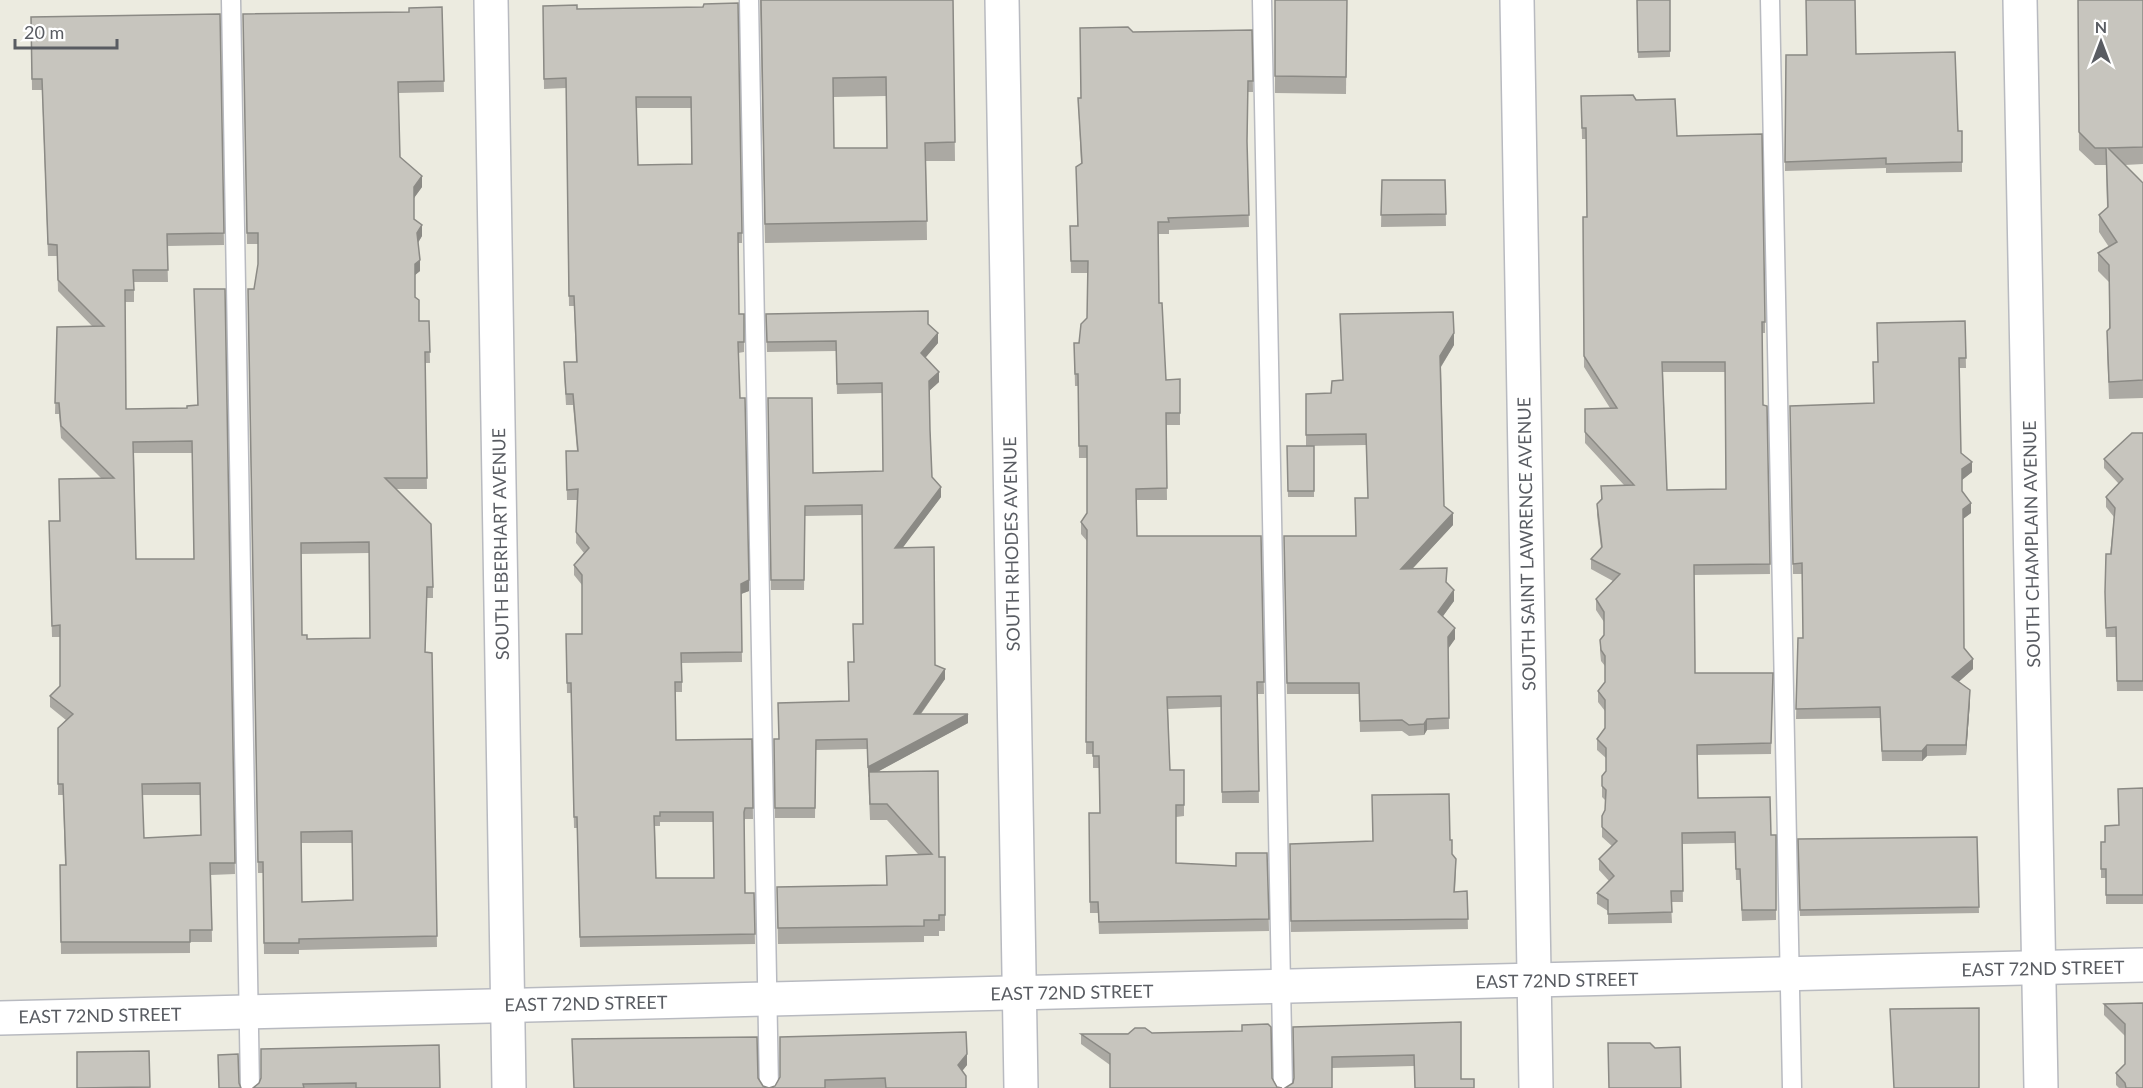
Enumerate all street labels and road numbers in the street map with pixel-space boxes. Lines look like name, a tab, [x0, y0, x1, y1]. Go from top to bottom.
street label: SOUTH SAINT LAWRENCE AVENUE	[1512, 397, 1540, 691]
street label: SOUTH CHAMPLAIN AVENUE	[2018, 420, 2044, 668]
street label: SOUTH EBERHART AVENUE	[487, 428, 513, 660]
street label: SOUTH RHODES AVENUE	[998, 436, 1024, 652]
street label: EAST 72ND STREET	[1961, 956, 2125, 980]
street label: EAST 72ND STREET	[1475, 968, 1639, 992]
street label: EAST 72ND STREET	[990, 980, 1154, 1004]
street label: EAST 72ND STREET	[504, 991, 668, 1015]
street label: EAST 72ND STREET	[18, 1003, 182, 1027]

